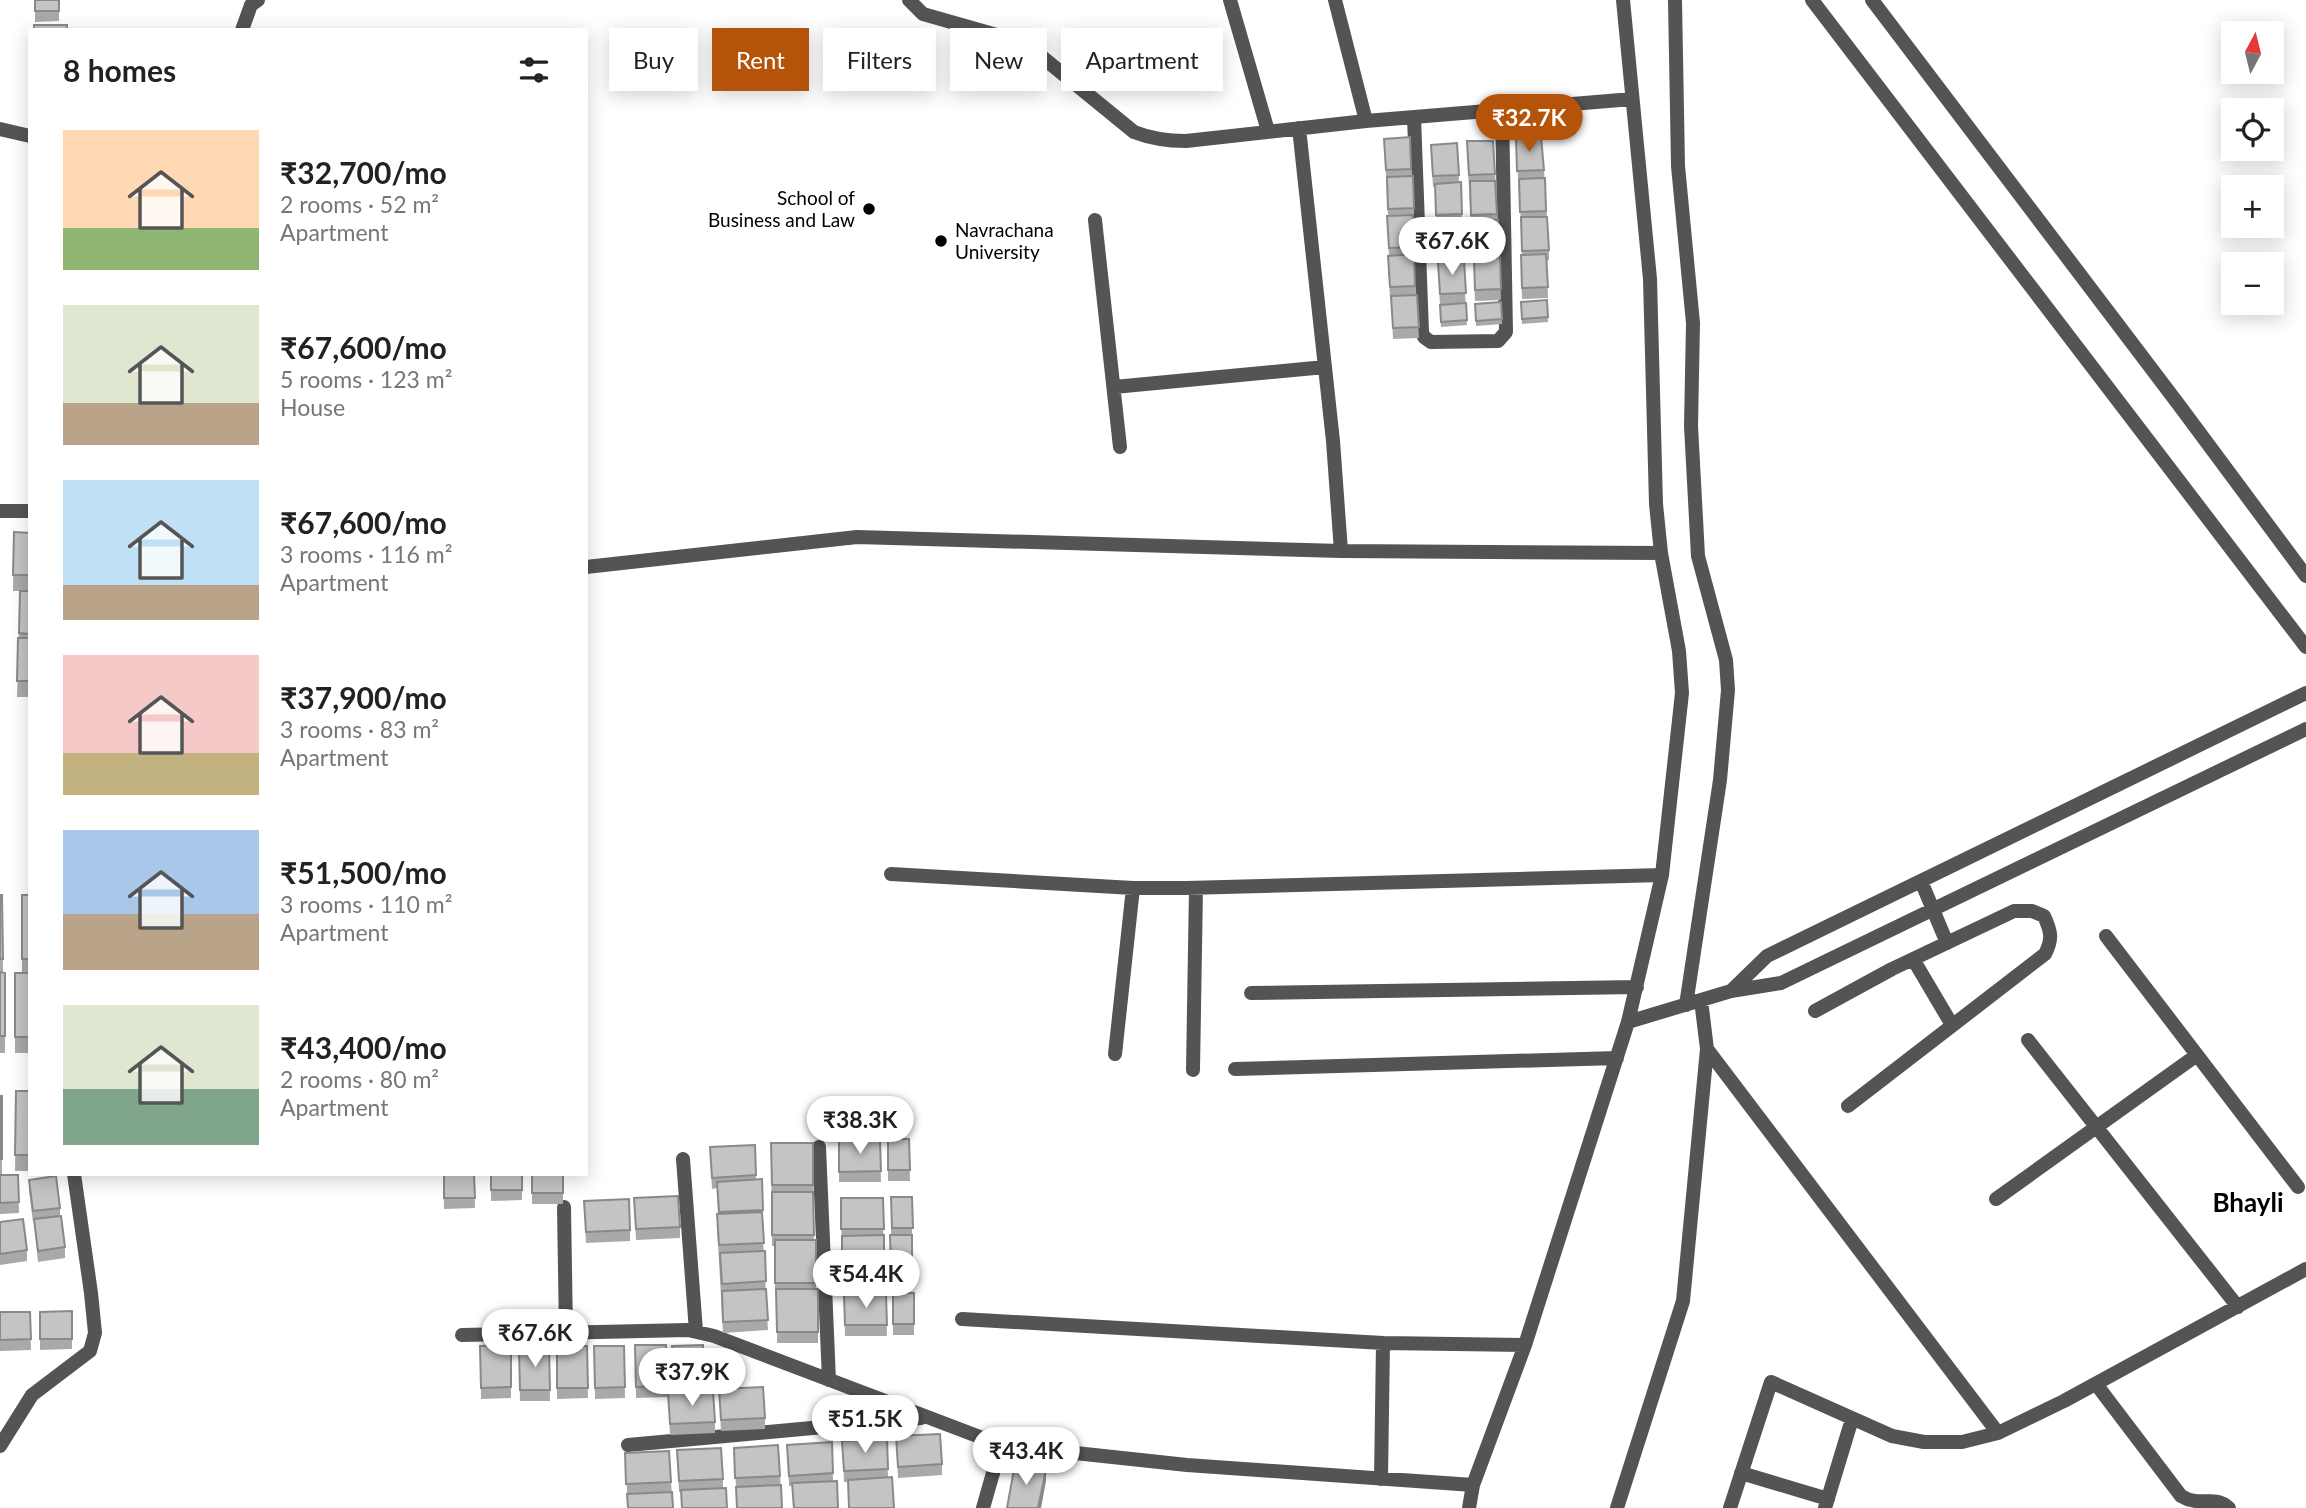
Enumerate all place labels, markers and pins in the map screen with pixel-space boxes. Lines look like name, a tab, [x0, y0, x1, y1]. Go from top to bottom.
pin: ₹32.7K	[1472, 94, 1586, 154]
place label: School of Business and Law	[708, 186, 855, 231]
marker: School of Business and Law	[861, 201, 877, 217]
place label: Navrachana University	[955, 218, 1054, 263]
pin: ₹67.6K	[1395, 218, 1509, 277]
marker: Navrachana University	[933, 233, 949, 249]
pin: ₹38.3K	[803, 1096, 917, 1156]
pin: ₹54.4K	[809, 1250, 923, 1310]
pin: ₹67.6K	[478, 1310, 592, 1369]
pin: ₹37.9K	[635, 1348, 749, 1408]
pin: ₹51.5K	[808, 1396, 922, 1455]
pin: ₹43.4K	[969, 1428, 1083, 1487]

